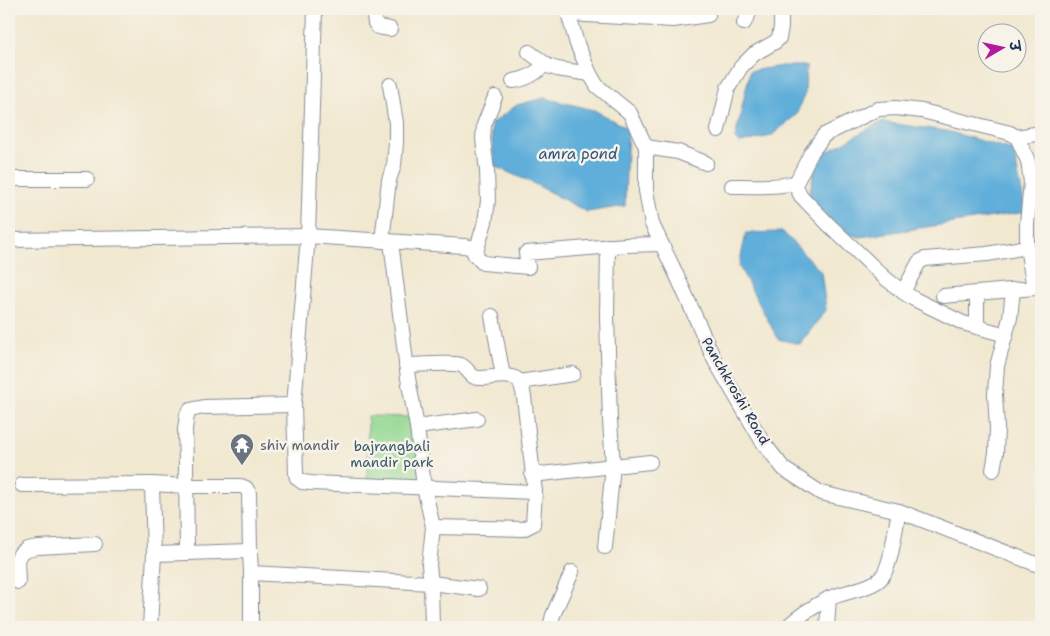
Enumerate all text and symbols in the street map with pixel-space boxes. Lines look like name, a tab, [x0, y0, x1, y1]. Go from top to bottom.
north arrow	[978, 22, 1028, 72]
text: उ	[1005, 38, 1025, 54]
water label: amra pond	[538, 144, 618, 164]
street label: Panchkroshi Road	[698, 334, 774, 448]
temple icon: shiv mandir	[229, 432, 255, 466]
place label: shiv mandir	[260, 436, 340, 454]
park label: bajrangbali mandir park	[350, 437, 434, 471]

